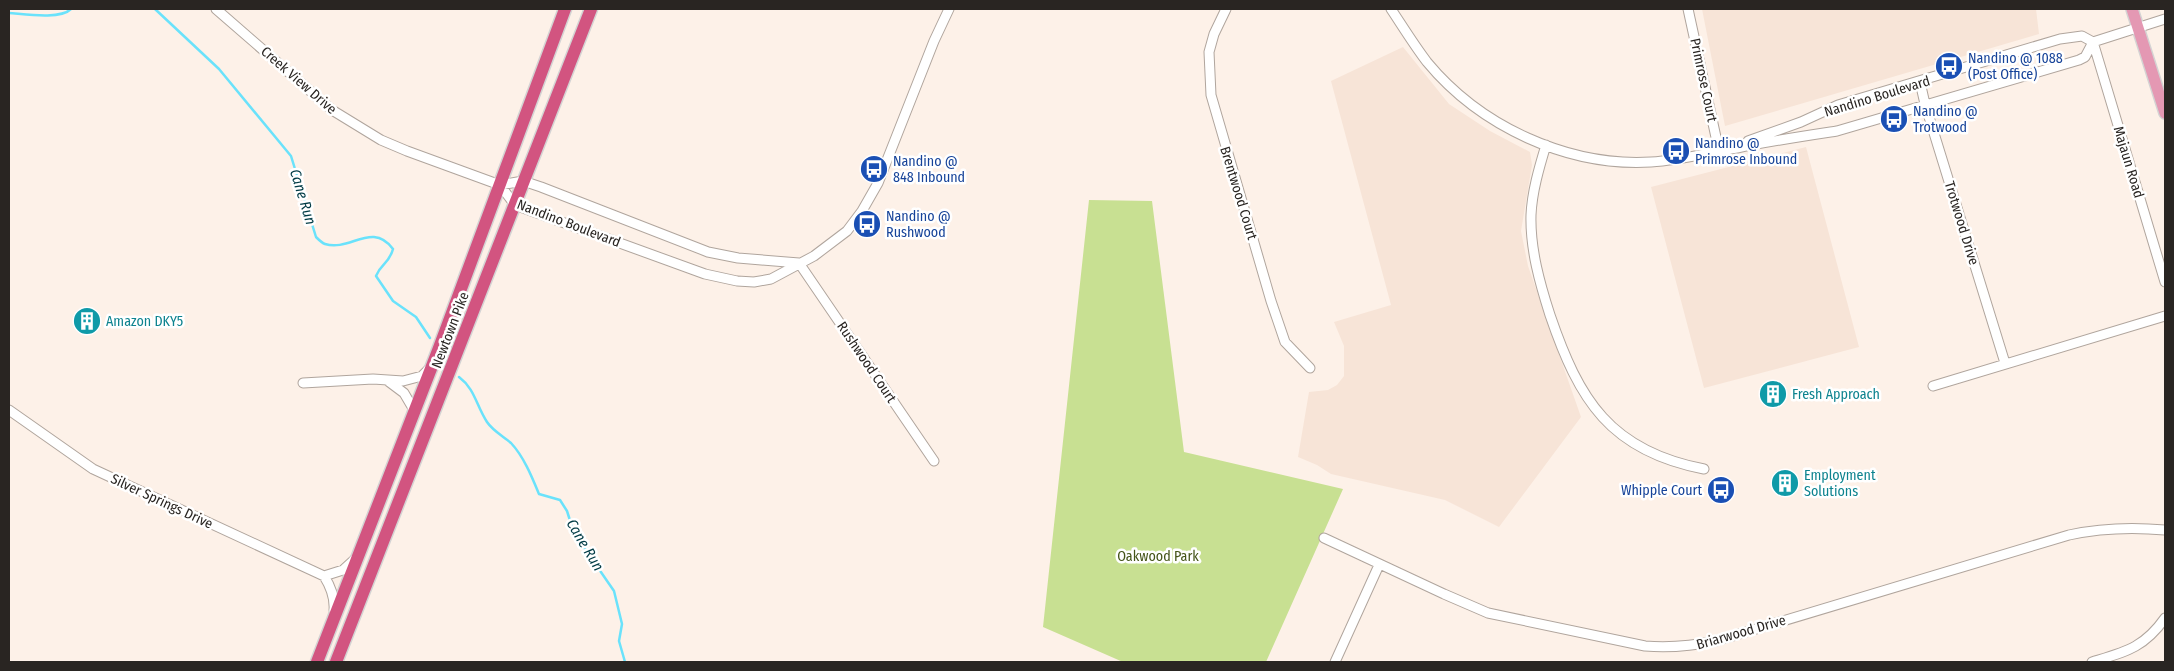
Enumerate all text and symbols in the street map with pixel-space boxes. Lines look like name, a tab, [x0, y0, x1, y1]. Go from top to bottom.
street label: Primrose Court	[1686, 37, 1721, 124]
street label: Creek View Drive	[257, 43, 340, 118]
place label: Nandino @ 1088 (Post Office)	[1968, 50, 2063, 83]
bus stop icon: Nandino @ 1088 (Post Office)	[1934, 51, 1964, 81]
street label: Nandino Boulevard	[1822, 72, 1932, 121]
place label: Nandino @ Trotwood	[1913, 103, 1978, 136]
bus stop icon: Nandino @ Trotwood	[1879, 104, 1909, 134]
street label: Majaun Road	[2110, 124, 2147, 200]
place label: Nandino @ Primrose Inbound	[1695, 135, 1797, 168]
bus stop icon: Nandino @ Primrose Inbound	[1661, 136, 1691, 166]
street label: Brentwood Court	[1216, 144, 1261, 242]
place label: Nandino @ 848 Inbound	[893, 153, 965, 186]
bus stop icon: Nandino @ 848 Inbound	[859, 154, 889, 184]
water label: Cane Run	[286, 167, 320, 227]
street label: Trotwood Drive	[1941, 179, 1982, 267]
street label: Nandino Boulevard	[515, 196, 623, 251]
place label: Nandino @ Rushwood	[886, 208, 951, 241]
bus stop icon: Nandino @ Rushwood	[852, 209, 882, 239]
street label: Newtown Pike	[428, 290, 473, 371]
building icon: Amazon DKY5	[72, 306, 102, 336]
place label: Amazon DKY5	[106, 313, 183, 330]
street label: Rushwood Court	[833, 319, 900, 406]
building icon: Fresh Approach	[1758, 379, 1788, 409]
place label: Fresh Approach	[1792, 386, 1880, 403]
place label: Employment Solutions	[1804, 467, 1876, 500]
building icon: Employment Solutions	[1770, 468, 1800, 498]
street label: Silver Springs Drive	[108, 470, 216, 533]
bus stop icon: Whipple Court	[1706, 475, 1736, 505]
place label: Whipple Court	[1621, 482, 1702, 499]
water label: Cane Run	[563, 516, 607, 574]
park label: Oakwood Park	[1117, 548, 1199, 565]
street label: Briarwood Drive	[1695, 612, 1788, 653]

